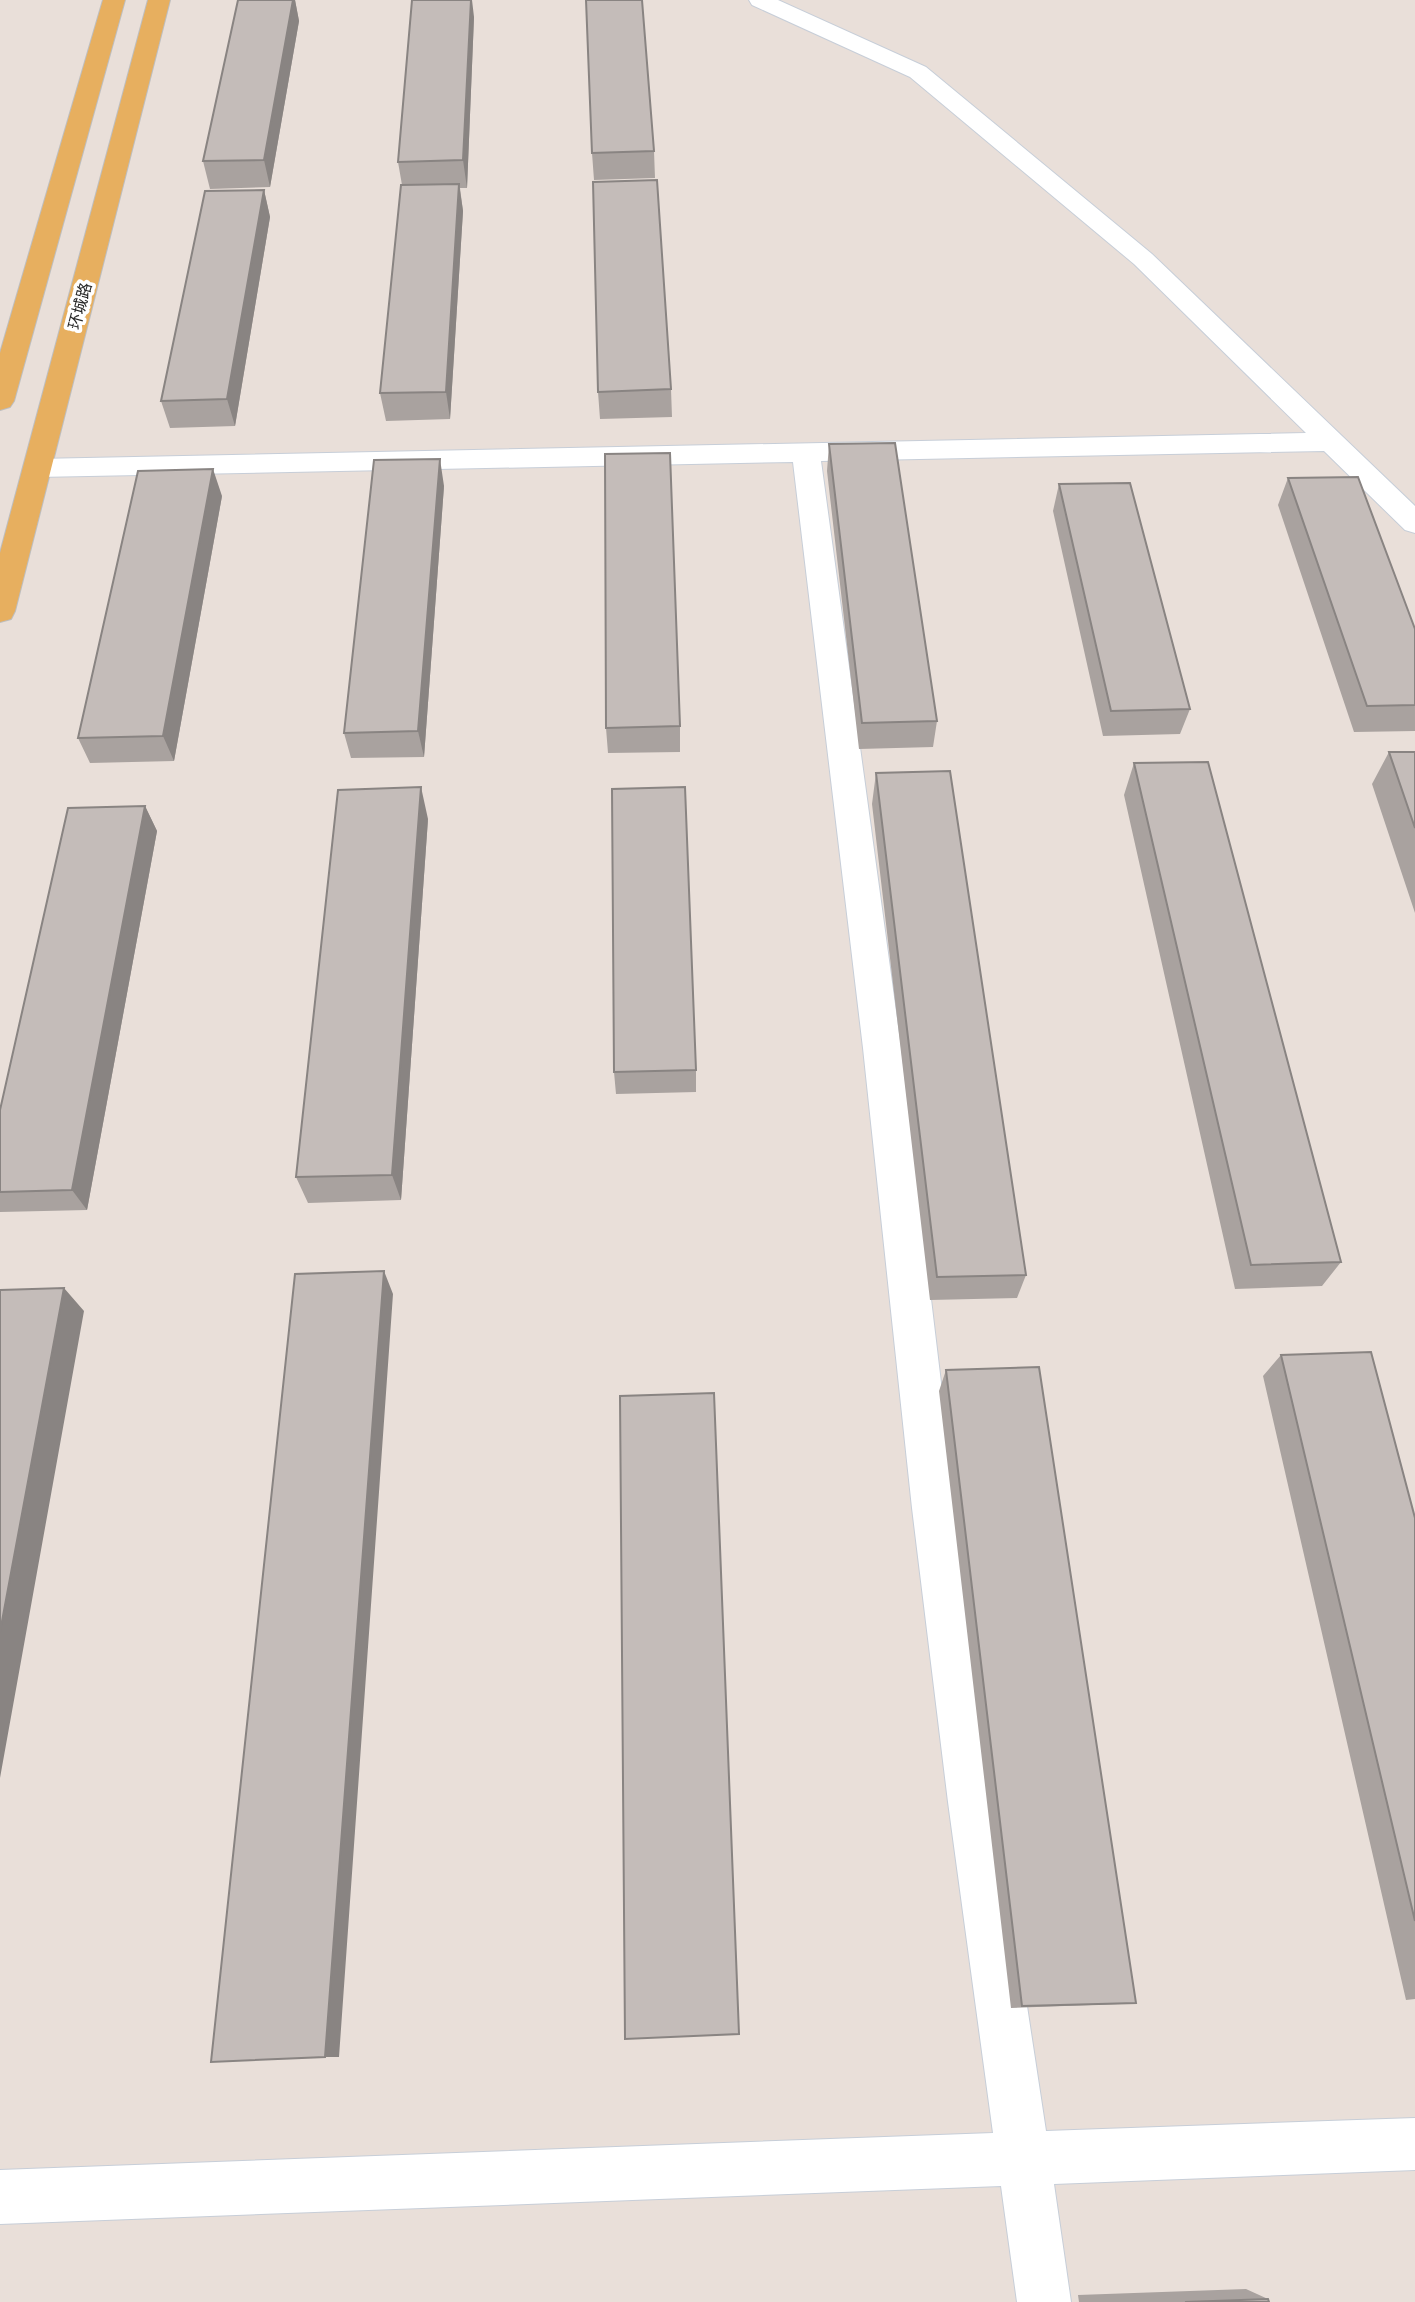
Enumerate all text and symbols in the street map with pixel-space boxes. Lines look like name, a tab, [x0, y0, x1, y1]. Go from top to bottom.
street label: 环城路	[65, 280, 95, 332]

